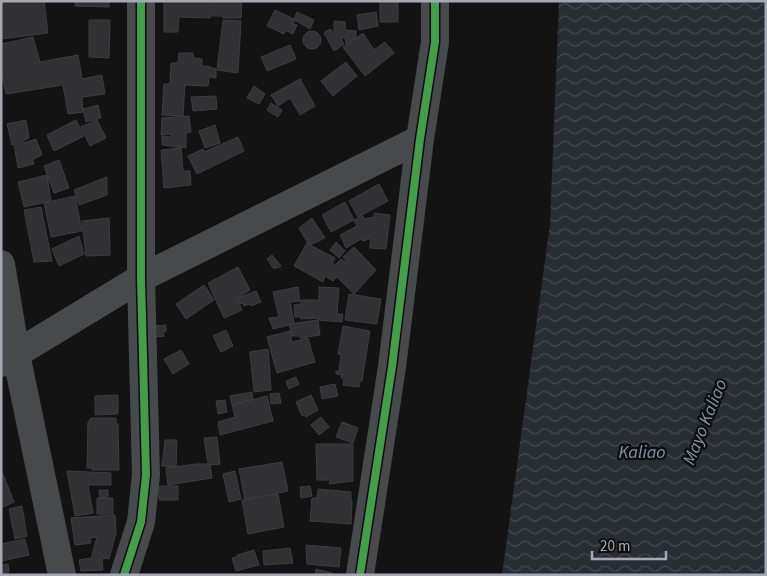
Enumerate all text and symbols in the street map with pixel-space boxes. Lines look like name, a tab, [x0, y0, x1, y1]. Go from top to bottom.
water label: Mayo Kaliao	[676, 375, 734, 469]
water label: Kaliao	[618, 440, 666, 465]
scale bar	[592, 528, 666, 560]
text: 20 m	[600, 536, 630, 557]

